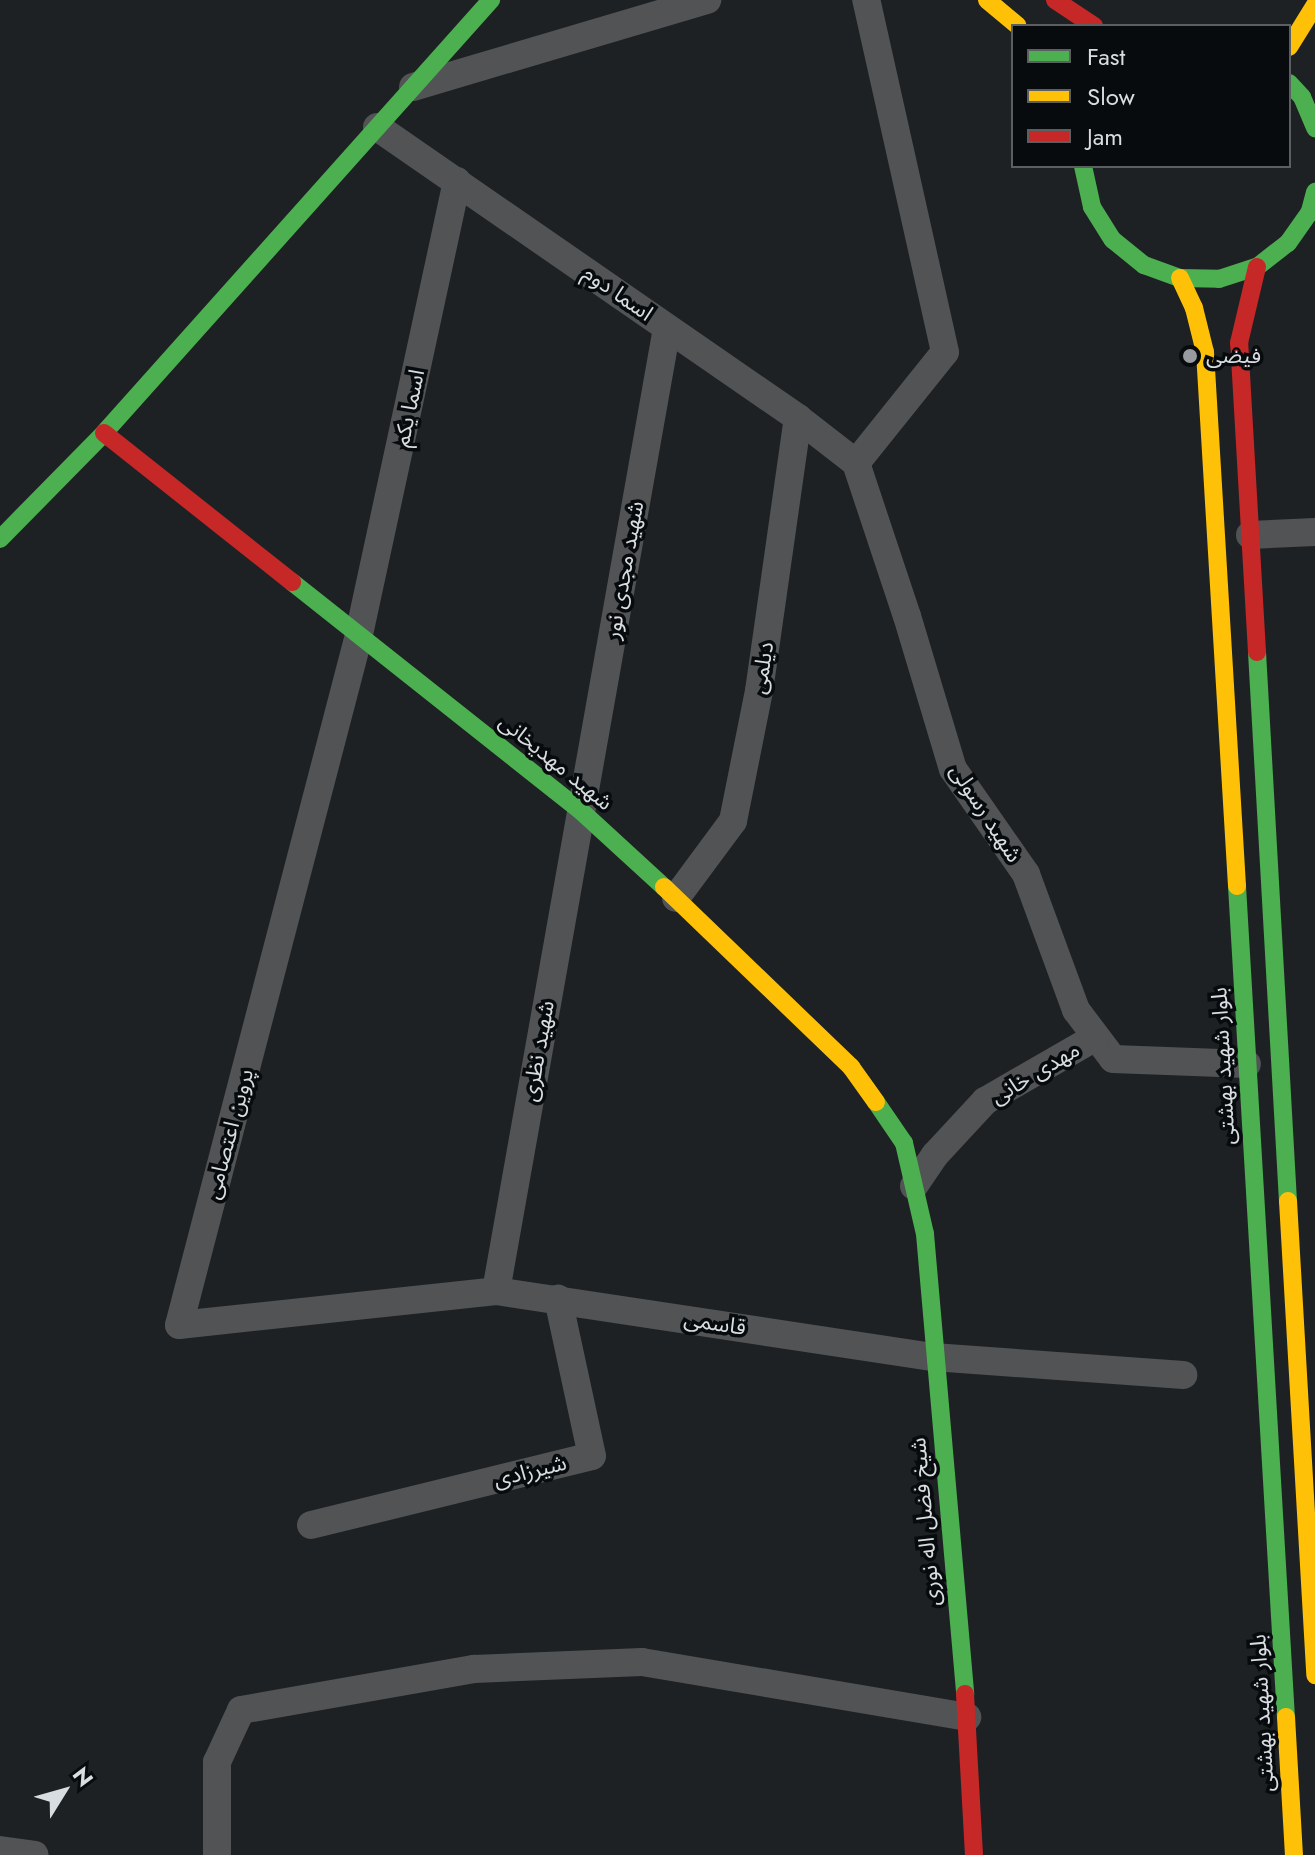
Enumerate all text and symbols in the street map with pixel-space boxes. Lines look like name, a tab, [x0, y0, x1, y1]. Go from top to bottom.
legend	[1011, 24, 1291, 168]
text: Fast	[1087, 39, 1125, 74]
text: Slow	[1087, 79, 1135, 114]
text: Jam	[1087, 119, 1123, 154]
street label: اسما دوم	[578, 259, 658, 327]
place label: فیضی	[1206, 343, 1261, 369]
marker: فیضی	[1181, 347, 1199, 365]
street label: اسما یکم	[388, 367, 430, 449]
street label: شهید مجدی نور	[599, 499, 649, 641]
street label: دیلمی	[745, 640, 779, 696]
street label: شهید مهدیخانی	[494, 708, 618, 816]
street label: شهید رسولی	[944, 759, 1028, 867]
street label: بلوار شهید بهشتی	[1206, 986, 1240, 1146]
street label: شهید نظری	[516, 999, 560, 1103]
street label: مهدی خانی	[986, 1036, 1084, 1110]
street label: پروین اعتصامی	[199, 1066, 259, 1202]
street label: قاسمی	[682, 1305, 748, 1341]
street label: شیخ فضل اله نوری	[904, 1437, 946, 1607]
street label: شیرزادی	[491, 1449, 569, 1493]
street label: بلوار شهید بهشتی	[1245, 1633, 1279, 1793]
north arrow	[24, 1751, 104, 1831]
text: N	[65, 1760, 101, 1793]

